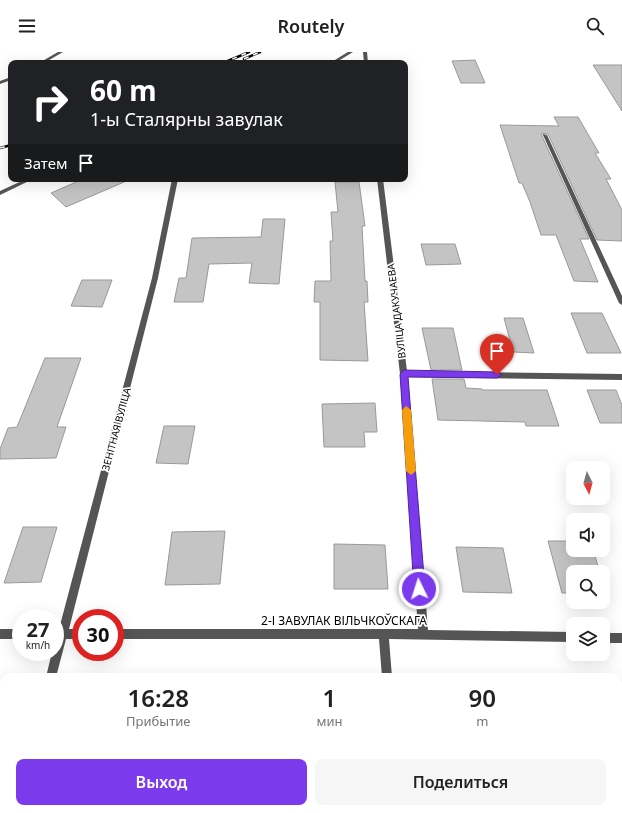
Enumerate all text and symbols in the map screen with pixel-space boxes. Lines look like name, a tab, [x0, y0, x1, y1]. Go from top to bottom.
text: Routely	[278, 14, 344, 38]
icon: menu	[16, 15, 38, 37]
icon: search	[584, 15, 606, 37]
text: 60 m	[90, 71, 157, 109]
icon: right	[24, 76, 76, 128]
text: 1-ы Сталярны завулак	[90, 107, 283, 131]
icon: arrive	[75, 152, 97, 174]
text: Затем	[24, 153, 67, 173]
street label: ВУЛІЦА ДАКУЧАЕВА	[383, 262, 409, 359]
pin	[480, 334, 514, 375]
icon: arrive	[486, 340, 508, 362]
street label: ЗЕНІТНАЯ ВУЛІЦА	[98, 385, 134, 472]
north arrow	[566, 461, 610, 505]
map controls	[566, 461, 610, 661]
button: sound	[566, 513, 610, 557]
button: search	[566, 565, 610, 609]
position arrow	[398, 568, 440, 610]
speed limit sign: 30	[72, 609, 124, 661]
street label: 2-І ЗАВУЛАК ВІЛЬЧКОЎСКАГА	[261, 612, 427, 629]
text: 27	[27, 616, 49, 643]
button: layers	[566, 617, 610, 661]
text: km/h	[26, 638, 50, 652]
text: 16:28	[127, 681, 189, 714]
text: 1	[323, 681, 336, 714]
text: 90	[469, 681, 496, 714]
text: Прибытие	[126, 712, 190, 730]
text: мин	[316, 712, 343, 730]
text: m	[476, 712, 488, 730]
button: Выход	[16, 759, 307, 805]
button: Поделиться	[315, 759, 606, 805]

